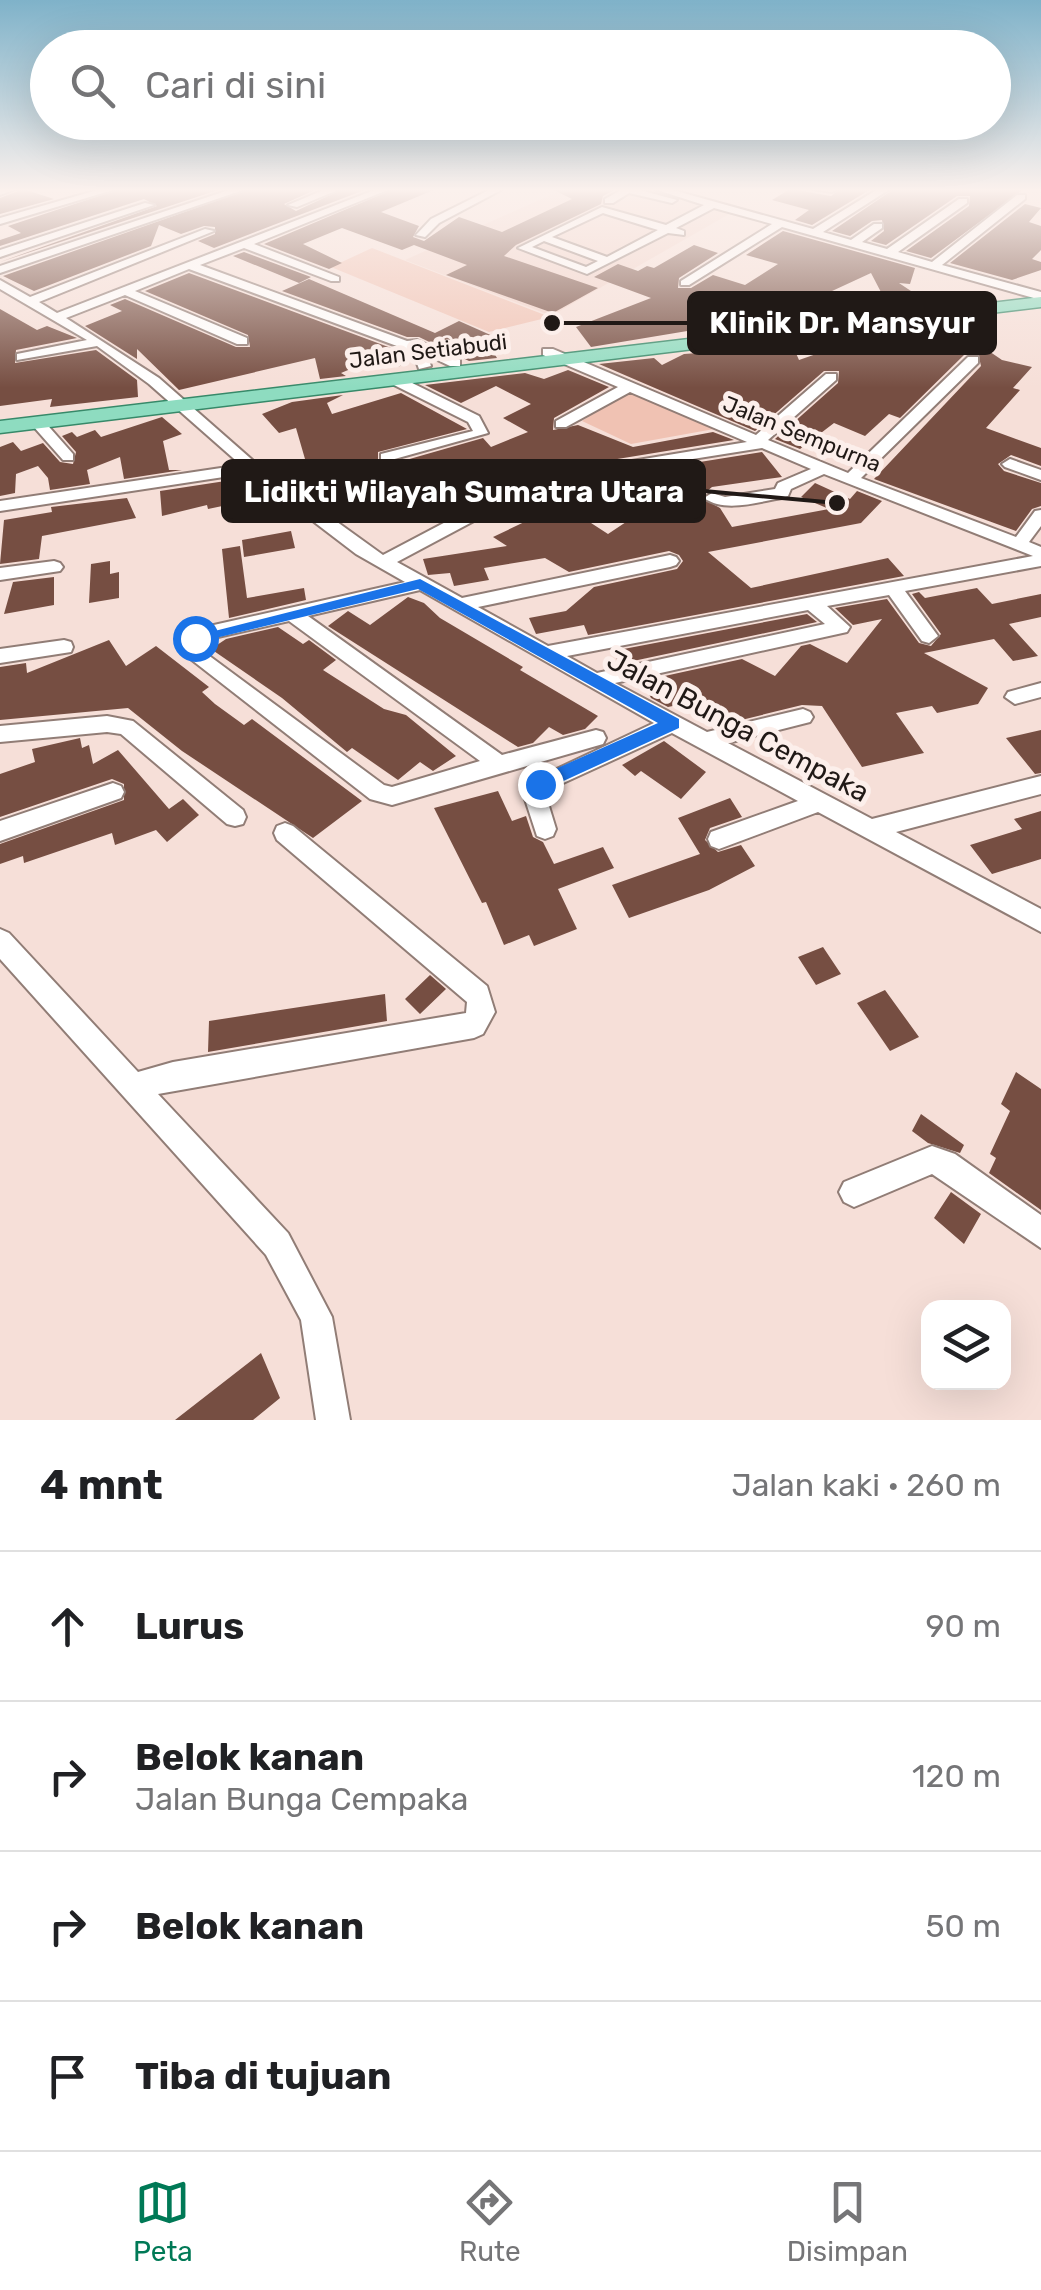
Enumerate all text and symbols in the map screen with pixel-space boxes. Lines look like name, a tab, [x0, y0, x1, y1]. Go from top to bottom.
search box	[30, 30, 1011, 140]
icon: search	[65, 58, 120, 113]
text: Cari di sini	[145, 62, 326, 108]
callout: Klinik Dr. Mansyur	[689, 293, 995, 353]
text: Klinik Dr. Mansyur	[709, 305, 975, 341]
street label: Jalan Setiabudi	[347, 328, 509, 374]
street label: Jalan Sempurna	[719, 390, 885, 478]
callout: Lidikti Wilayah Sumatra Utara	[223, 461, 704, 521]
text: Lidikti Wilayah Sumatra Utara	[244, 474, 684, 510]
route start	[173, 616, 219, 662]
street label: Jalan Bunga Cempaka	[601, 643, 875, 809]
route end	[518, 762, 564, 808]
map controls	[921, 1300, 1011, 1390]
button: layers	[921, 1300, 1011, 1390]
text: 4 mnt	[40, 1460, 163, 1510]
text: Jalan kaki · 260 m	[731, 1466, 1001, 1504]
icon: ahead	[40, 1599, 95, 1654]
text: Lurus	[135, 1603, 244, 1649]
text: 90 m	[925, 1607, 1001, 1645]
text: Belok kanan	[135, 1734, 364, 1780]
icon: right	[40, 1749, 95, 1804]
text: 120 m	[912, 1757, 1001, 1795]
text: Jalan Bunga Cempaka	[135, 1780, 468, 1818]
icon: right	[40, 1899, 95, 1954]
text: Belok kanan	[135, 1903, 364, 1949]
text: 50 m	[925, 1907, 1001, 1945]
icon: arrive	[40, 2049, 95, 2104]
text: Tiba di tujuan	[135, 2053, 391, 2099]
tab: Peta	[133, 2175, 193, 2268]
tab: Rute	[459, 2175, 521, 2268]
tab: Disimpan	[787, 2175, 908, 2268]

